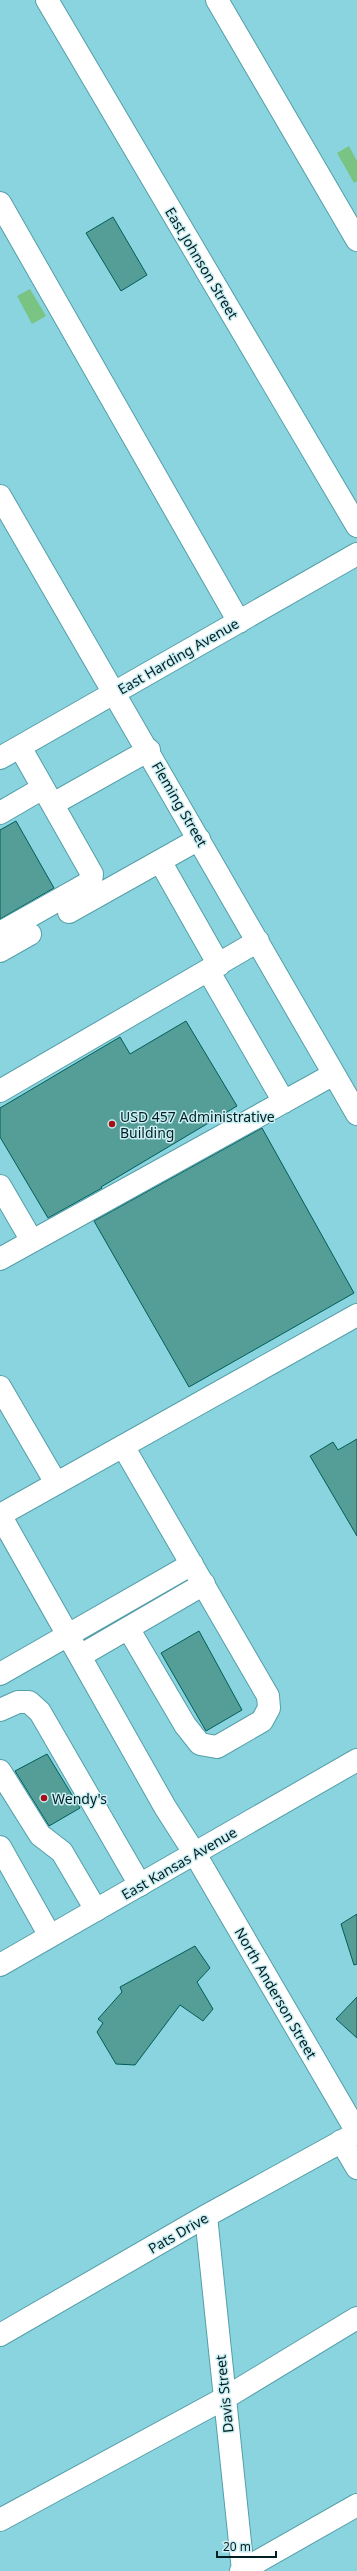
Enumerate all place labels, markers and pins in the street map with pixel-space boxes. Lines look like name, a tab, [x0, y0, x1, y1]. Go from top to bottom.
place label: USD 457 Administrative Building	[120, 1107, 275, 1142]
marker: USD 457 Administrative Building	[107, 1119, 117, 1129]
place label: Wendy's	[52, 1789, 107, 1808]
marker: Wendy's	[39, 1793, 49, 1803]

